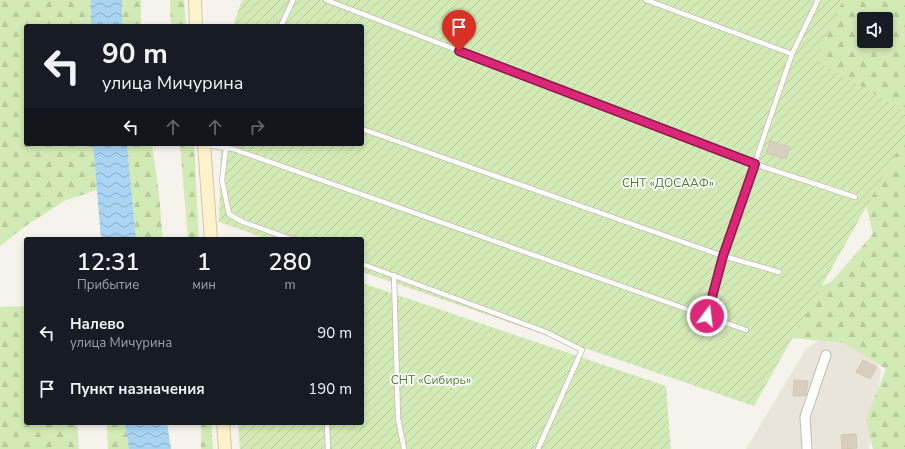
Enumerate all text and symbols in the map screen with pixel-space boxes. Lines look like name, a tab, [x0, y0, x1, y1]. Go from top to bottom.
pin	[442, 10, 476, 51]
map controls	[857, 12, 893, 48]
button: sound	[857, 12, 893, 48]
icon: arrive	[448, 16, 470, 38]
text: 90 m	[102, 35, 168, 73]
icon: left	[36, 40, 88, 92]
text: улица Мичурина	[102, 71, 244, 95]
icon: left	[120, 116, 142, 138]
icon: ahead	[162, 116, 184, 138]
icon: ahead	[204, 116, 226, 138]
icon: right	[246, 116, 268, 138]
park label: СНТ «ДОСААФ»	[622, 175, 714, 191]
text: 12:31	[76, 246, 140, 278]
text: 1	[197, 246, 211, 278]
text: 280	[268, 246, 312, 278]
text: Прибытие	[77, 276, 139, 294]
text: мин	[192, 276, 216, 294]
text: m	[284, 276, 296, 294]
position arrow	[686, 295, 728, 337]
text: Налево	[70, 314, 125, 334]
icon: left	[36, 322, 58, 344]
text: 90 m	[317, 323, 352, 343]
text: улица Мичурина	[70, 334, 172, 352]
park label: СНТ «Сибирь»	[391, 372, 471, 388]
icon: arrive	[36, 378, 58, 400]
text: Пункт назначения	[70, 379, 205, 399]
text: 190 m	[308, 379, 352, 399]

